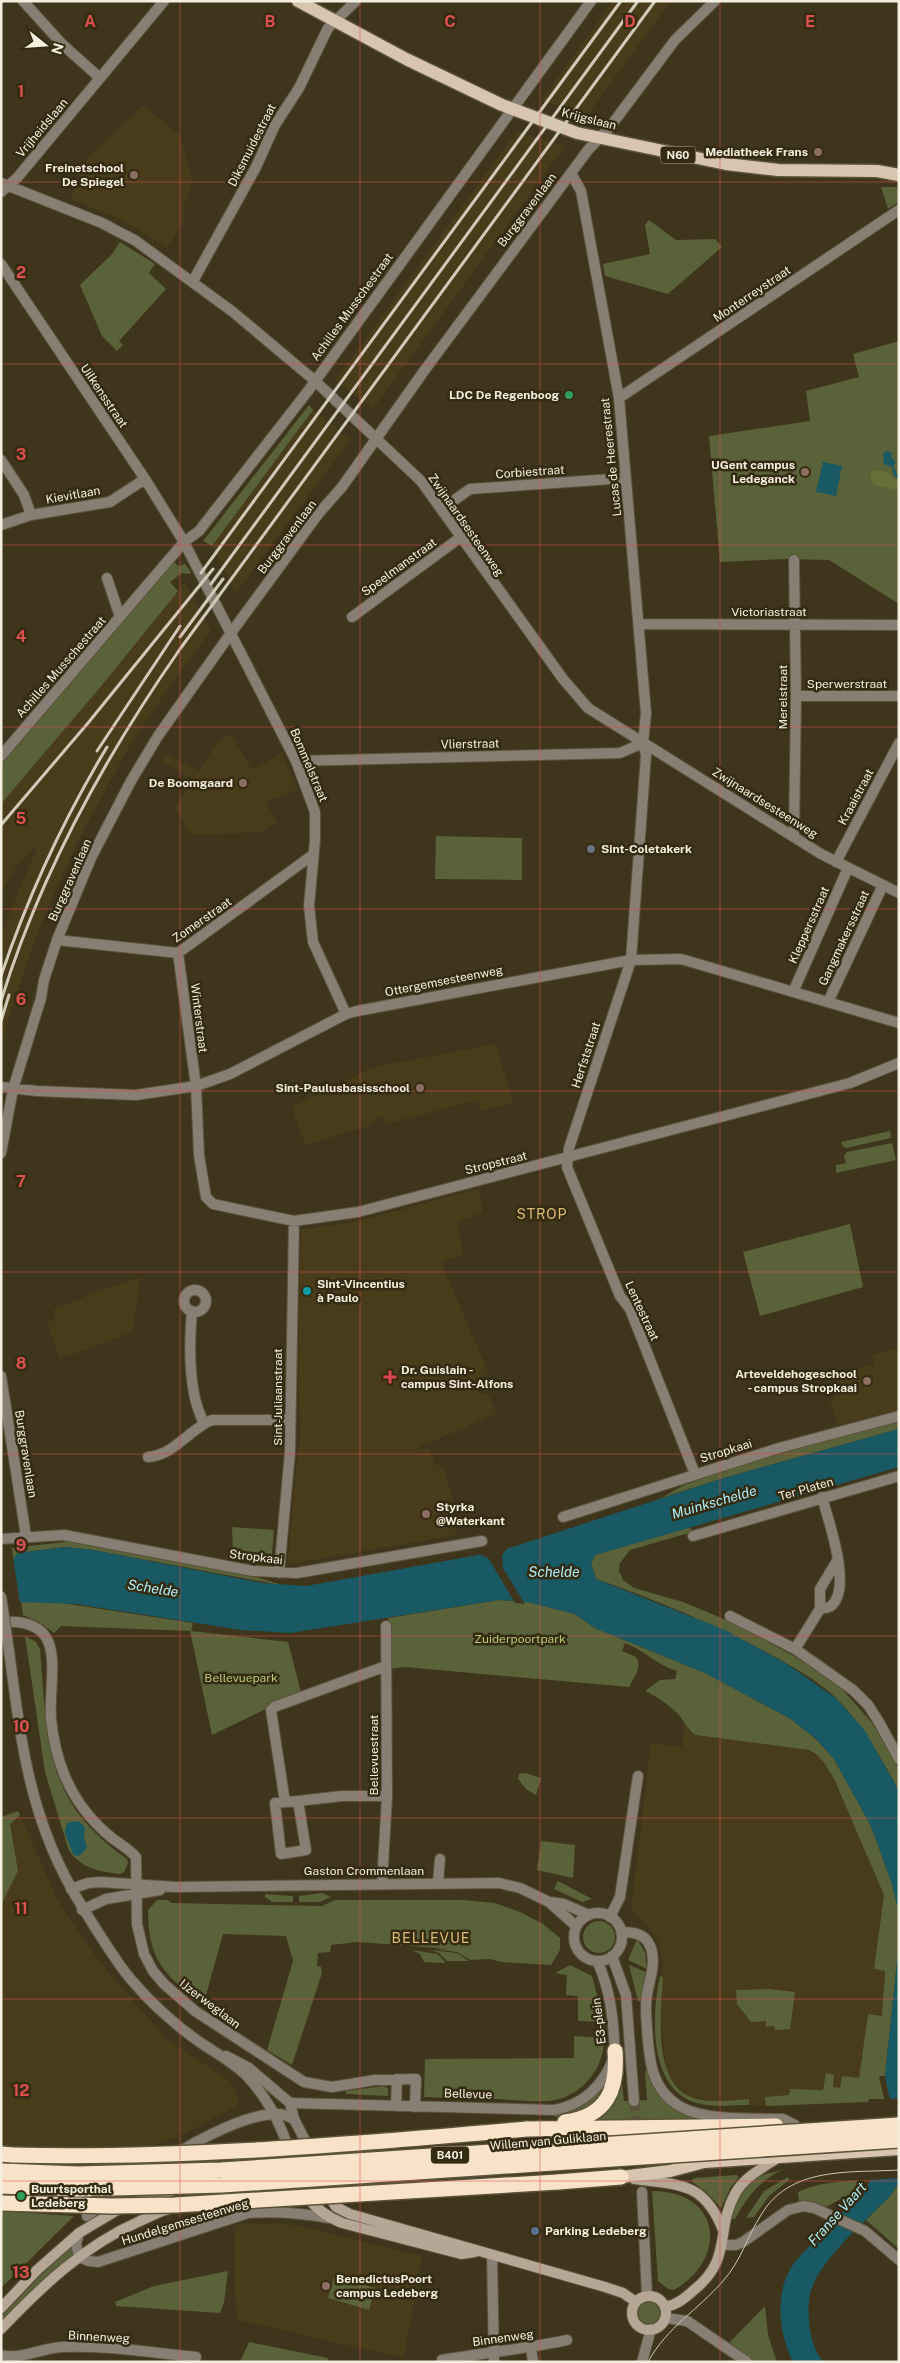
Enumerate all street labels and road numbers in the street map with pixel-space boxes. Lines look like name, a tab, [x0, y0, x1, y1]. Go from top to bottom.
street label: Vrijheidslaan	[13, 96, 71, 160]
street label: Diksmuidestraat	[225, 101, 279, 189]
street label: Krijgslaan	[560, 105, 618, 133]
road number: N60	[660, 146, 696, 164]
street label: Burggravenlaan	[495, 170, 559, 250]
street label: Achilles Musschestraat	[308, 250, 396, 364]
street label: Monterreystraat	[711, 263, 794, 325]
street label: Uilkensstraat	[78, 361, 131, 431]
street label: Lucas de Heerestraat	[598, 397, 624, 517]
street label: Corbiestraat	[495, 463, 565, 481]
street label: Zwijnaardsesteenweg	[425, 471, 507, 579]
street label: Kievitlaan	[45, 483, 102, 507]
street label: Burggravenlaan	[255, 497, 319, 577]
street label: Speelmanstraat	[359, 535, 439, 599]
street label: Victoriastraat	[731, 605, 807, 619]
street label: Achilles Musschestraat	[13, 613, 109, 721]
street label: Merelstraat	[776, 664, 790, 729]
street label: Sperwerstraat	[807, 677, 887, 691]
street label: Bommelstraat	[287, 726, 331, 804]
street label: Vlierstraat	[440, 736, 500, 752]
street label: Zwijnaardsesteenweg	[710, 765, 820, 841]
street label: Kraaistraat	[835, 766, 877, 827]
street label: Burggravenlaan	[46, 837, 94, 923]
street label: Kleppersstraat	[786, 884, 832, 966]
street label: Gangmakersstraat	[816, 888, 872, 988]
street label: Zomerstraat	[170, 894, 234, 945]
street label: Ottergemsesteenweg	[384, 963, 504, 999]
street label: Winterstraat	[188, 982, 210, 1054]
street label: Herfststraat	[569, 1020, 603, 1090]
street label: Stropstraat	[463, 1148, 529, 1177]
street label: Lentestraat	[622, 1279, 662, 1343]
street label: Sint-Juliaanstraat	[271, 1348, 285, 1446]
street label: Burggravenlaan	[12, 1409, 40, 1499]
street label: Stropkaai	[698, 1436, 754, 1466]
street label: Ter Platen	[777, 1474, 835, 1504]
street label: Stropkaai	[228, 1547, 284, 1567]
street label: Bellevuestraat	[367, 1714, 381, 1795]
street label: Gaston Crommenlaan	[304, 1864, 424, 1878]
street label: IJzerweglaan	[177, 1977, 243, 2031]
street label: E3-plein	[589, 1997, 609, 2045]
street label: Bellevue	[444, 2086, 493, 2102]
street label: Willem van Guliklaan	[489, 2129, 607, 2153]
road number: B401	[431, 2146, 469, 2164]
street label: Hundelgemsesteenweg	[120, 2196, 250, 2248]
street label: Binnenweg	[471, 2327, 535, 2349]
street label: Binnenweg	[68, 2328, 130, 2346]

